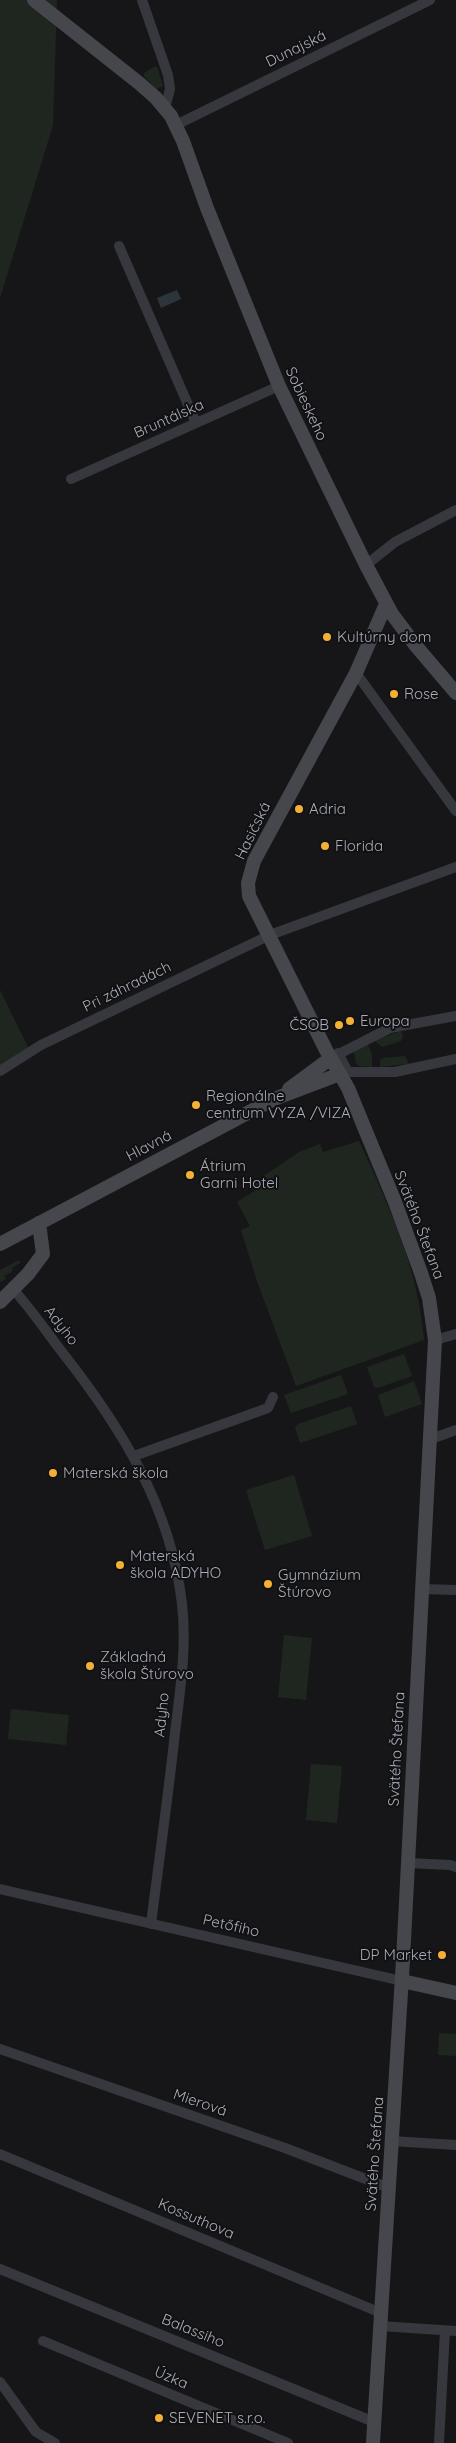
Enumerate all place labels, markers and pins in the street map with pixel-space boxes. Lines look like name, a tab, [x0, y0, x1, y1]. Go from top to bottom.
place label: Kultúrny dom	[337, 628, 431, 646]
marker: Kultúrny dom	[321, 631, 333, 643]
place label: Rose	[404, 685, 439, 703]
marker: Rose	[388, 688, 400, 700]
place label: Adria	[309, 800, 346, 818]
marker: Adria	[293, 803, 305, 815]
place label: Florida	[335, 837, 383, 855]
marker: Florida	[319, 840, 331, 852]
place label: Europa	[360, 1012, 410, 1030]
marker: Europa	[344, 1015, 356, 1027]
place label: ČSOB	[290, 1016, 329, 1034]
marker: ČSOB	[333, 1019, 345, 1031]
place label: Regionálne centrum VYZA /VIZA	[206, 1087, 351, 1122]
marker: Regionálne centrum VYZA /VIZA	[190, 1099, 202, 1111]
place label: Átrium Garni Hotel	[200, 1157, 278, 1192]
marker: Átrium Garni Hotel	[184, 1169, 196, 1181]
place label: Materská škola	[63, 1464, 168, 1482]
marker: Materská škola	[47, 1467, 59, 1479]
place label: Materská škola ADYHO	[130, 1547, 221, 1582]
marker: Materská škola ADYHO	[114, 1559, 126, 1571]
place label: Gymnázium Štúrovo	[278, 1566, 361, 1601]
marker: Gymnázium Štúrovo	[262, 1578, 274, 1590]
place label: Základná škola Štúrovo	[100, 1648, 194, 1683]
marker: Základná škola Štúrovo	[84, 1660, 96, 1672]
place label: DP Market	[360, 1946, 432, 1964]
marker: DP Market	[436, 1949, 448, 1961]
place label: SEVENET s.r.o.	[169, 2409, 265, 2427]
marker: SEVENET s.r.o.	[153, 2412, 165, 2424]

